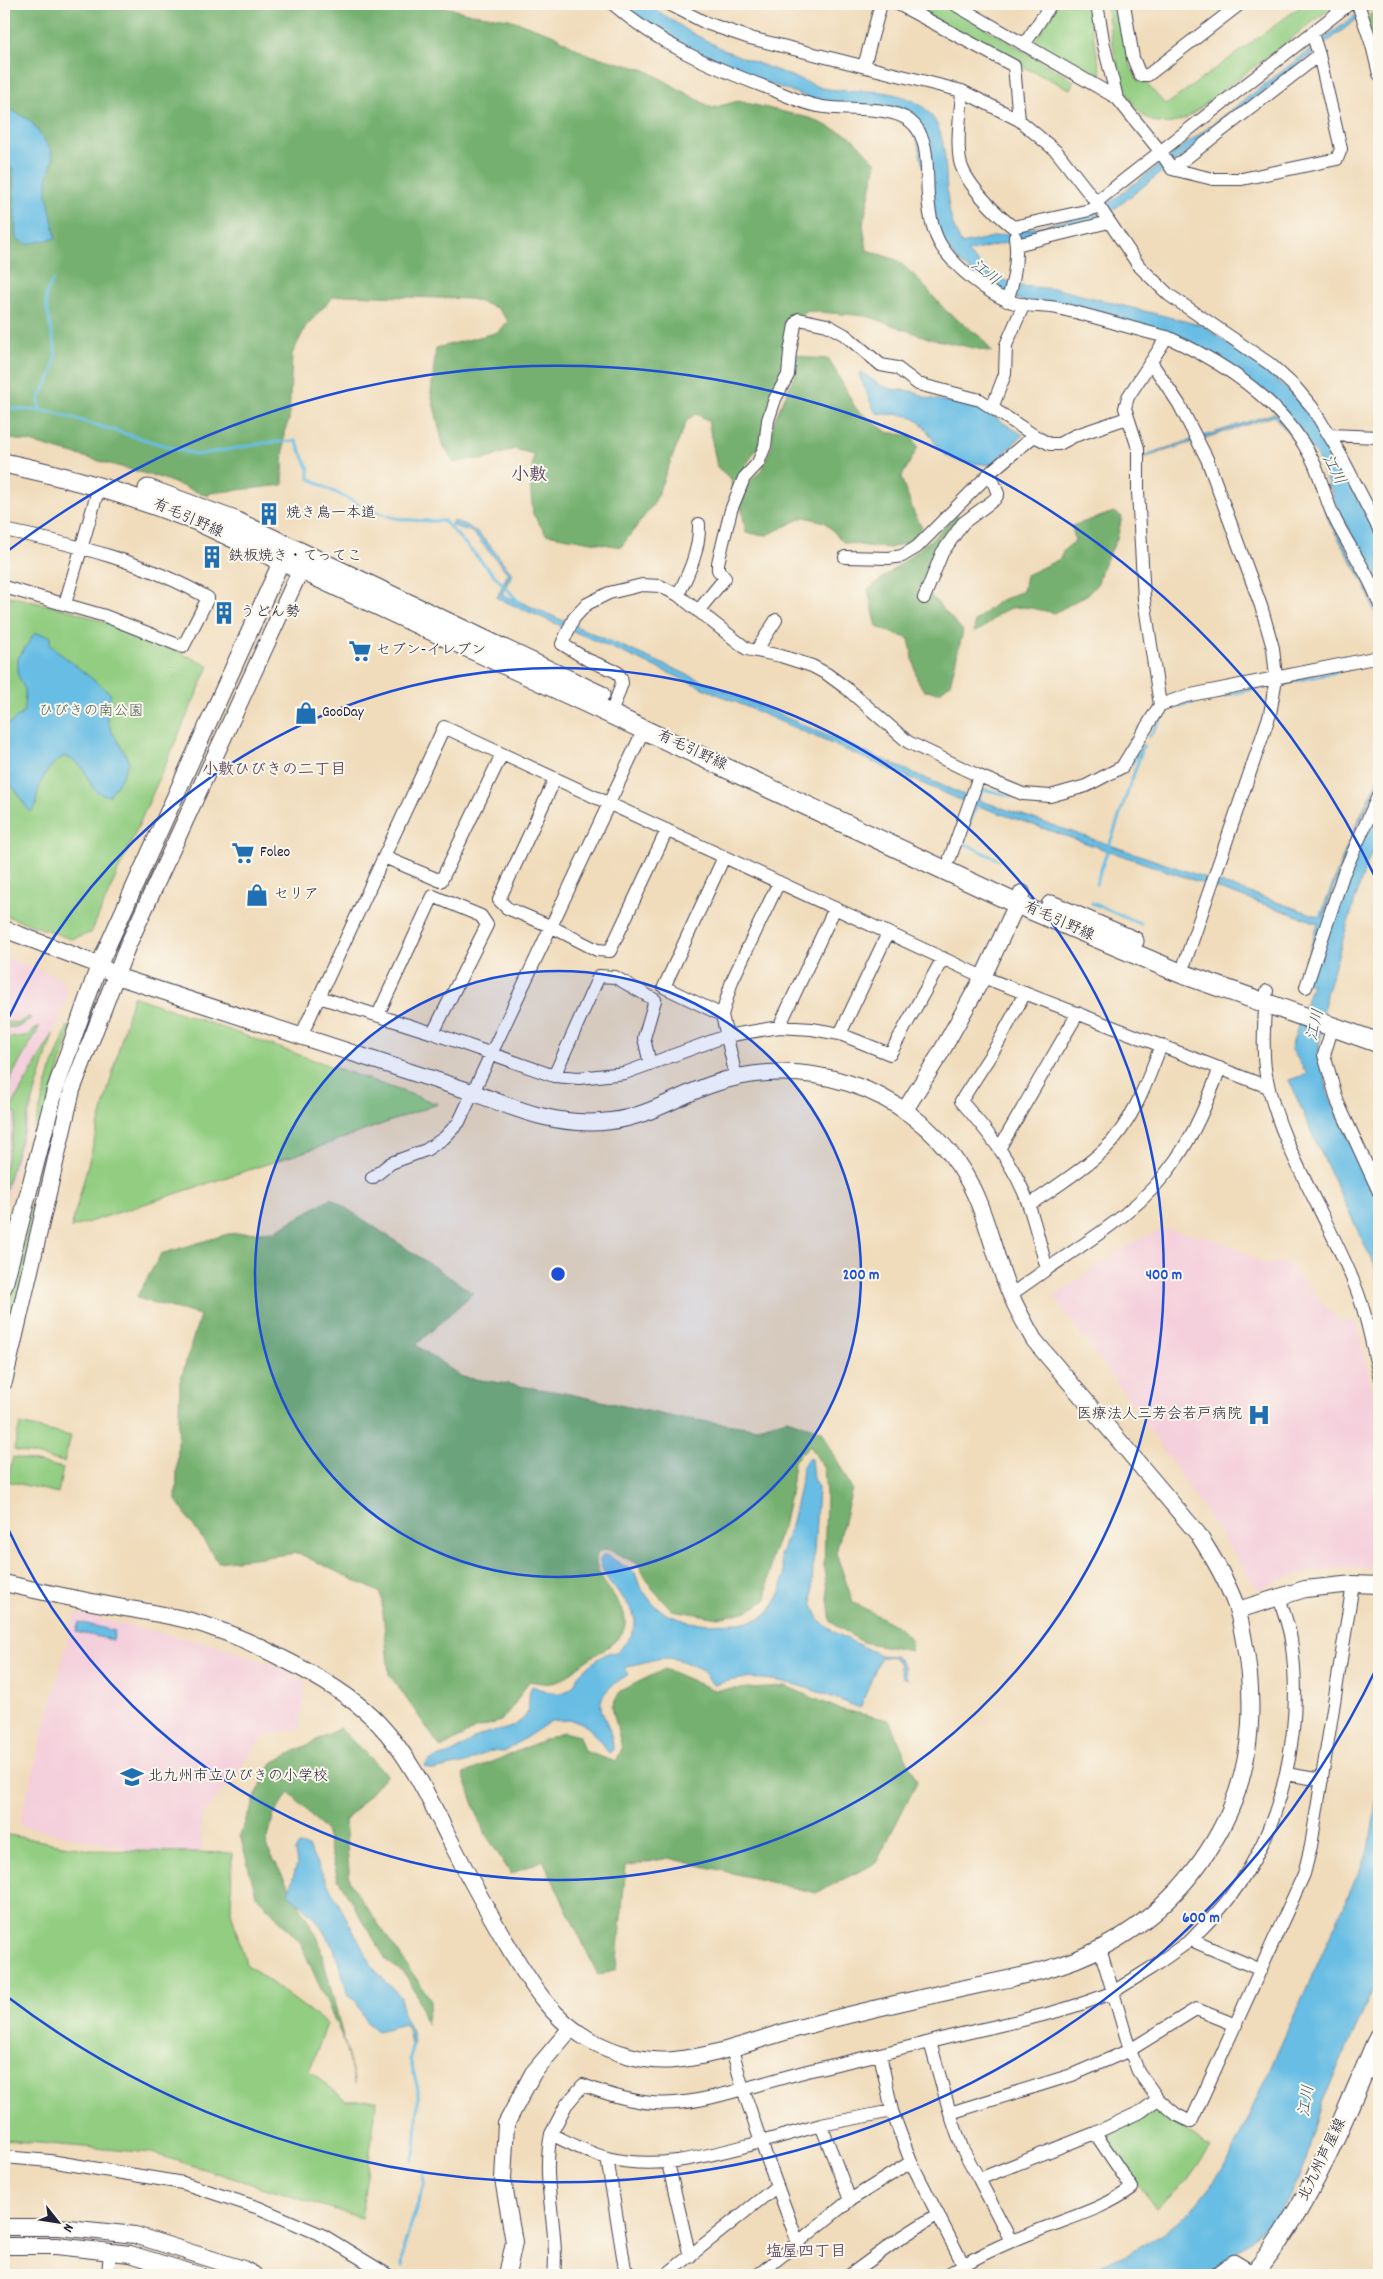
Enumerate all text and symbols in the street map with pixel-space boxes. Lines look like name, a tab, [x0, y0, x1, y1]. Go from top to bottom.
water label: 江川	[965, 254, 1005, 292]
water label: 江川	[1315, 451, 1351, 489]
district label: 小敷	[511, 464, 547, 489]
street label: 有毛引野線	[149, 494, 227, 544]
building icon: 焼き鳥一本道	[256, 501, 282, 527]
place label: 焼き鳥一本道	[286, 503, 376, 525]
building icon: 鉄板焼き・てってこ	[199, 544, 225, 570]
place label: 鉄板焼き・てってこ	[228, 546, 362, 568]
building icon: うどん勢	[211, 600, 237, 626]
place label: うどん勢	[240, 602, 300, 624]
supermarket icon: セブン-イレブン	[347, 638, 373, 664]
place label: セブン-イレブン	[376, 640, 486, 662]
shop icon: GooDay	[293, 700, 319, 726]
park label: ひびきの南公園	[38, 701, 144, 723]
place label: GooDay	[322, 702, 365, 724]
street label: 有毛引野線	[653, 725, 731, 777]
district label: 小敷ひびきの二丁目	[202, 759, 346, 782]
supermarket icon: Foleo	[230, 840, 256, 866]
place label: Foleo	[260, 842, 291, 864]
shop icon: セリア	[244, 882, 270, 908]
place label: セリア	[274, 884, 319, 906]
street label: 有毛引野線	[1020, 897, 1098, 947]
water label: 江川	[1301, 1007, 1331, 1043]
centre of rings	[549, 1265, 567, 1283]
text: 200 m	[843, 1265, 879, 1287]
text: 400 m	[1146, 1265, 1182, 1287]
hospital icon: 医療法人三芳会若戸病院	[1246, 1402, 1272, 1428]
place label: 医療法人三芳会若戸病院	[1077, 1404, 1242, 1426]
school or university icon: 北九州市立ひびきの小学校	[119, 1764, 145, 1790]
place label: 北九州市立ひびきの小学校	[148, 1766, 328, 1788]
text: 600 m	[1182, 1908, 1220, 1930]
water label: 江川	[1293, 2083, 1321, 2119]
street label: 北九州芦屋線	[1293, 2115, 1353, 2205]
north arrow	[32, 2196, 82, 2246]
text: N	[57, 2220, 78, 2236]
district label: 塩屋四丁目	[766, 2241, 846, 2264]

